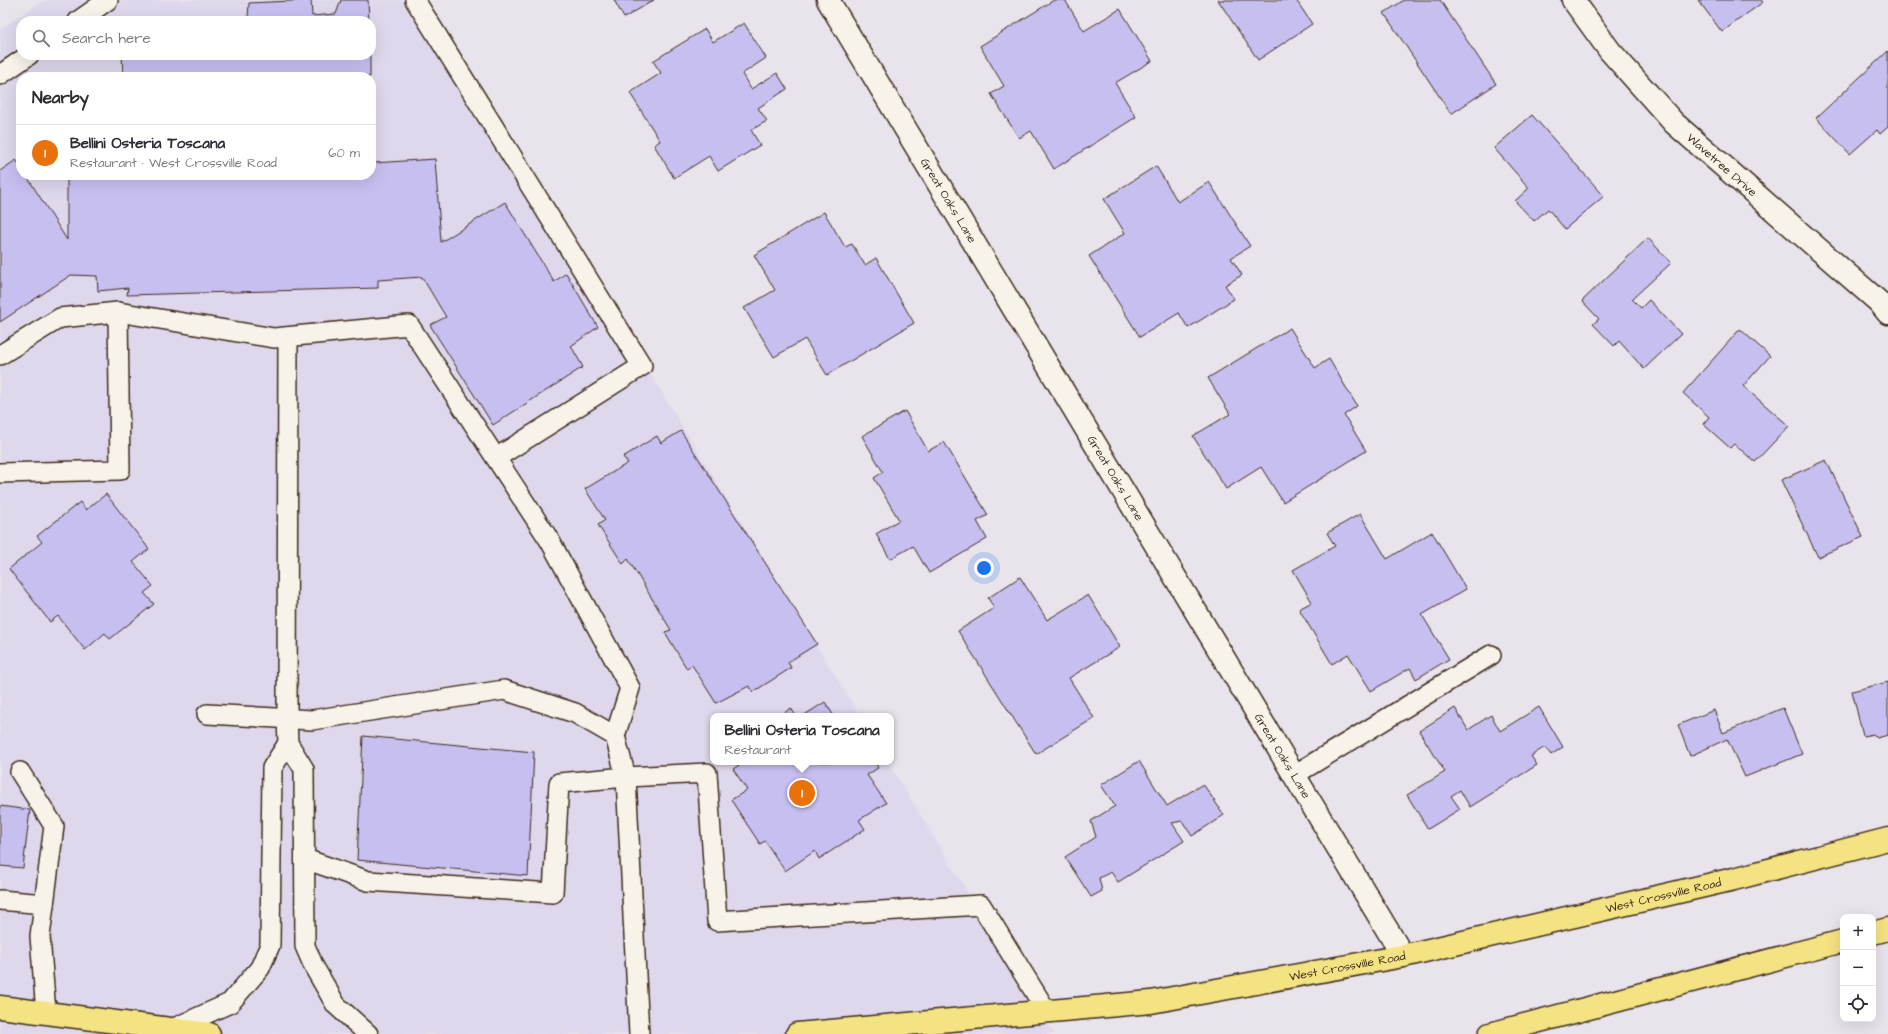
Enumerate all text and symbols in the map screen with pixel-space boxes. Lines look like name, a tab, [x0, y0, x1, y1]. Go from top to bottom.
search box	[16, 16, 376, 60]
icon: search	[30, 27, 52, 49]
text: Search here	[62, 28, 151, 49]
text: Nearby	[32, 86, 89, 110]
street label: Wavetree Drive	[1683, 129, 1761, 201]
text: Bellini Osteria Toscana	[70, 133, 225, 154]
text: 1	[44, 144, 46, 162]
text: 60 m	[328, 144, 360, 162]
text: Restaurant · West Crossville Road	[70, 154, 277, 172]
street label: Great Oaks Lane	[916, 155, 981, 247]
street label: Great Oaks Lane	[1083, 432, 1148, 524]
your location	[974, 558, 994, 578]
street label: Great Oaks Lane	[1250, 710, 1315, 802]
popup	[710, 713, 894, 765]
text: Bellini Osteria Toscana	[724, 720, 880, 741]
text: Restaurant	[724, 741, 791, 759]
pin: 1	[789, 778, 815, 808]
street label: West Crossville Road	[1604, 874, 1723, 917]
map controls	[1840, 914, 1876, 1022]
button: +	[1840, 914, 1876, 950]
street label: West Crossville Road	[1288, 947, 1407, 985]
button: −	[1840, 950, 1876, 986]
button: locate	[1840, 986, 1876, 1022]

